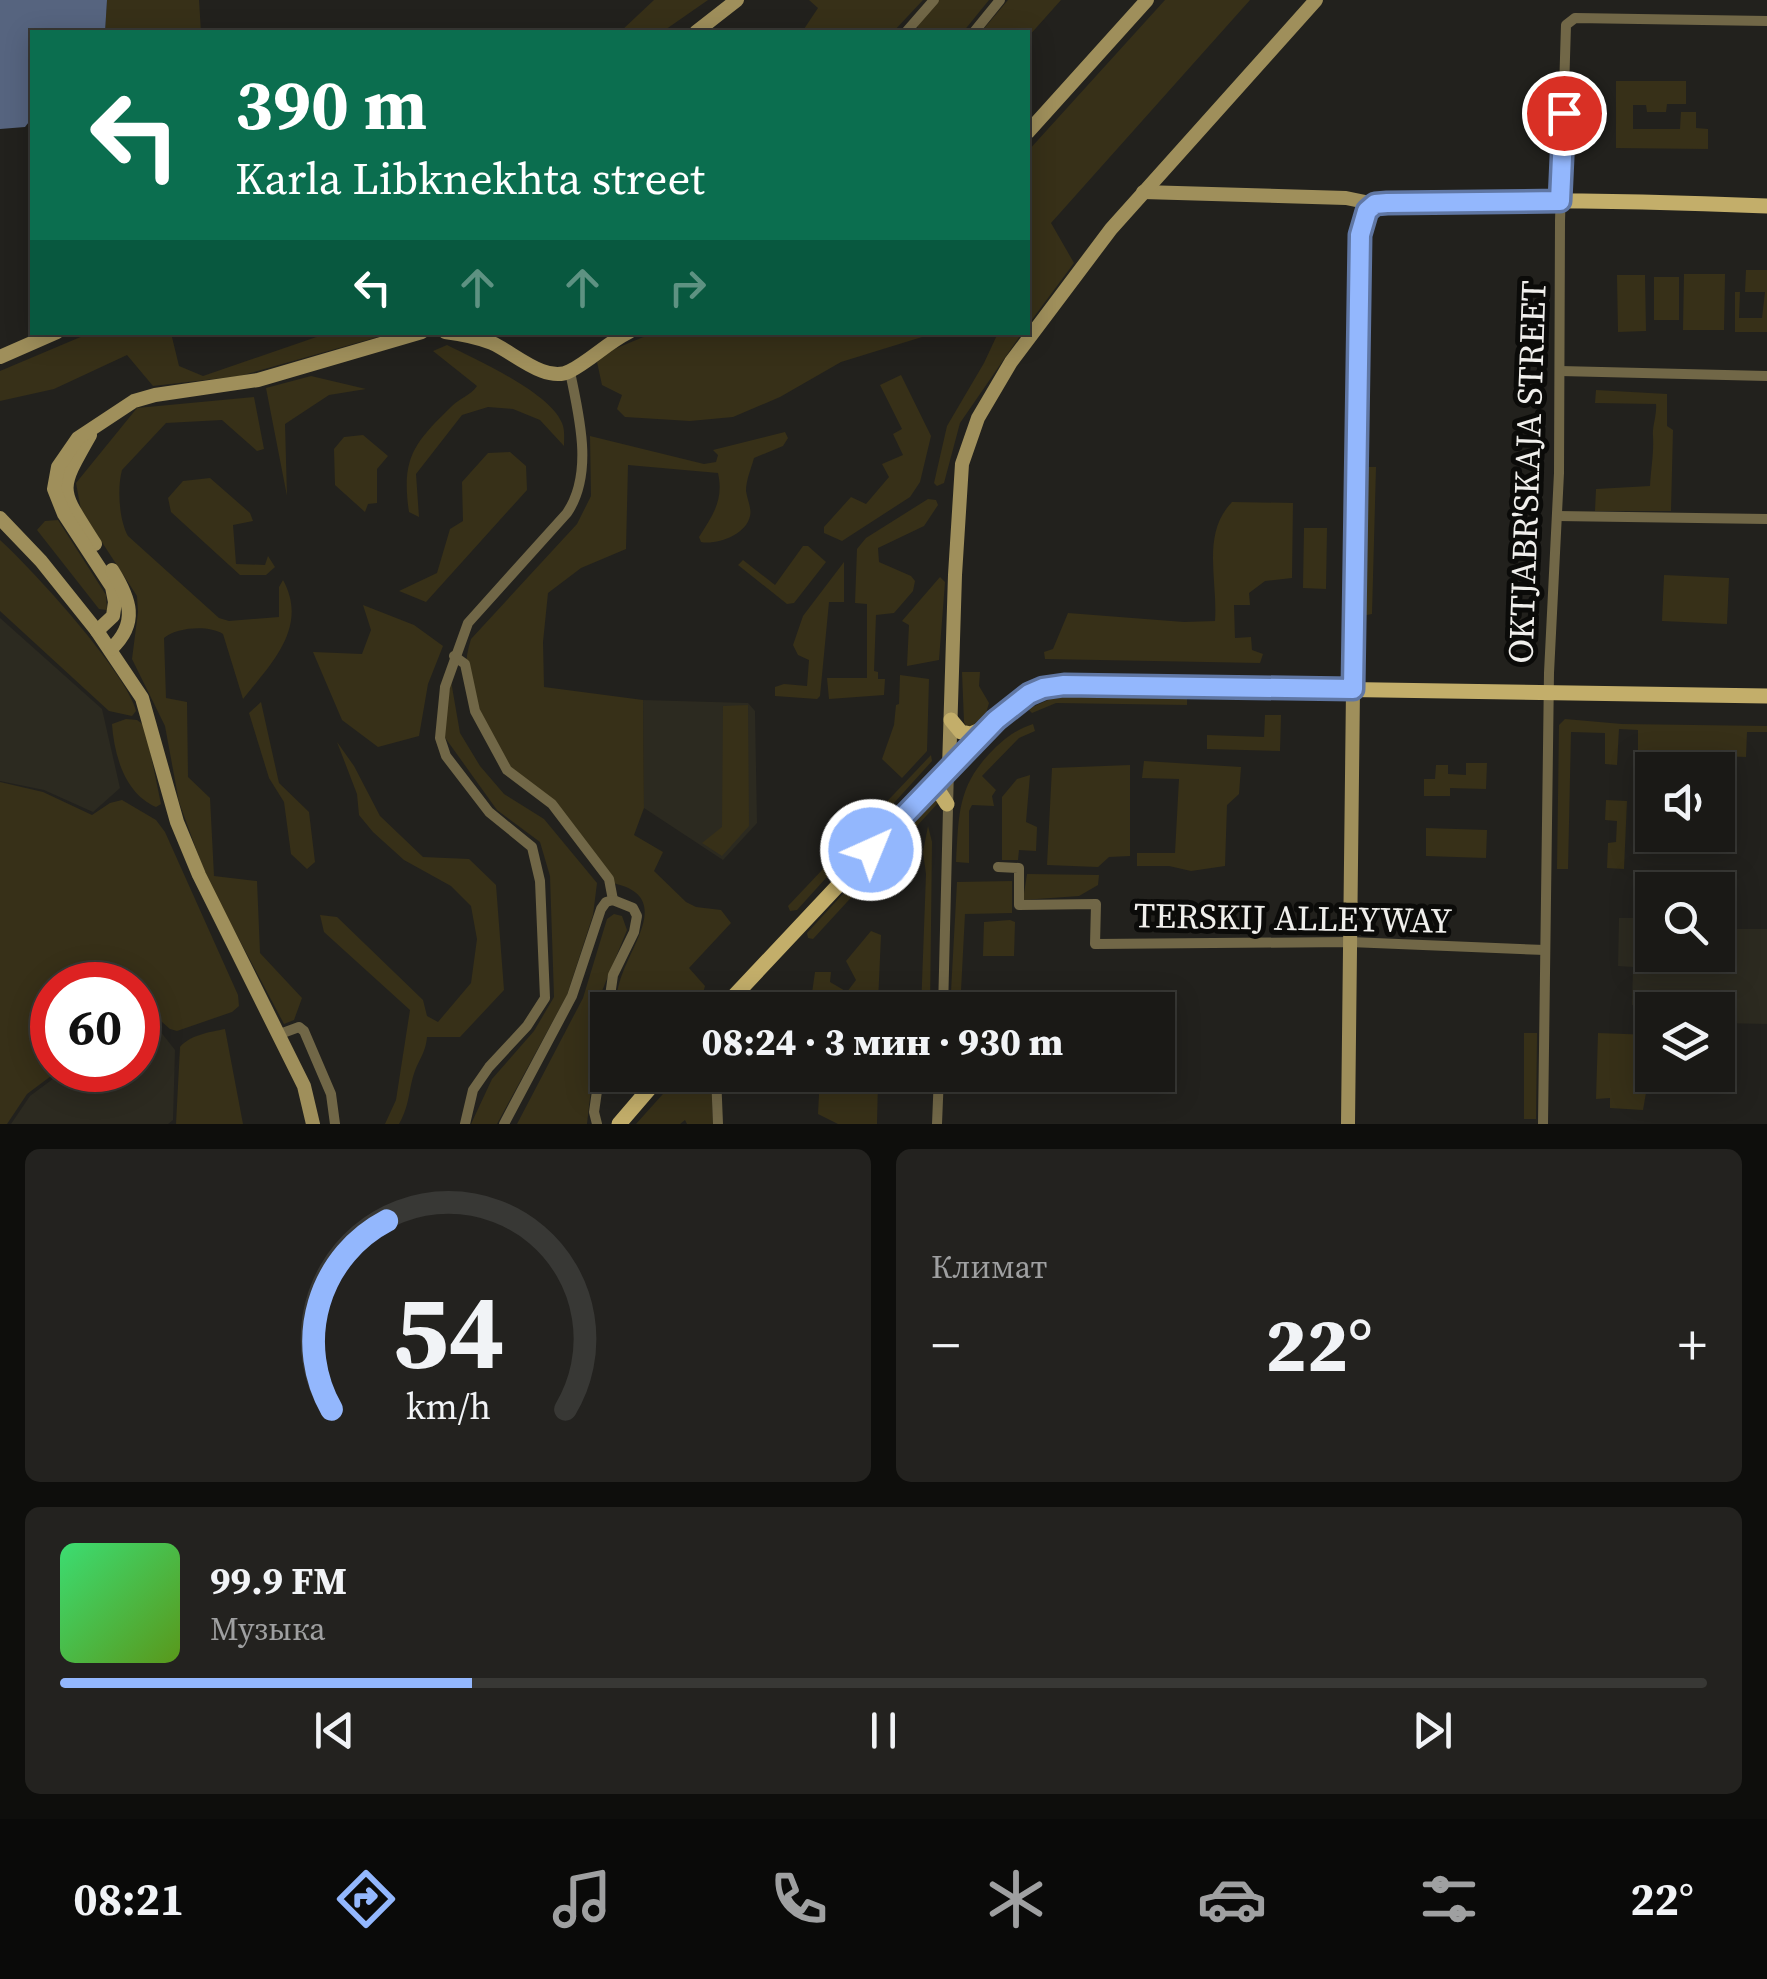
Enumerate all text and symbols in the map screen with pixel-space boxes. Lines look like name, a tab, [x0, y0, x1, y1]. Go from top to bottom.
text: 390 m	[235, 56, 427, 152]
icon: left	[70, 70, 200, 200]
pin	[1522, 71, 1607, 156]
icon: arrive	[1537, 86, 1592, 141]
text: Karla Libknekhta street	[235, 147, 705, 209]
icon: left	[345, 260, 400, 315]
icon: ahead	[450, 260, 505, 315]
icon: ahead	[555, 260, 610, 315]
icon: right	[660, 260, 715, 315]
street label: OKTJABR'SKAJA STREET	[1496, 280, 1558, 664]
map controls	[1635, 752, 1735, 1092]
button: sound	[1635, 752, 1735, 852]
position arrow	[819, 798, 923, 902]
button: search	[1635, 872, 1735, 972]
street label: TERSKIJ ALLEYWAY	[1133, 891, 1453, 945]
speed limit sign: 60	[30, 962, 160, 1092]
button: layers	[1635, 992, 1735, 1092]
text: 08:24 · 3 мин · 930 m	[702, 1016, 1063, 1068]
text: Климат	[931, 1245, 1047, 1289]
text: 54	[392, 1259, 504, 1402]
text: 22°	[1265, 1293, 1373, 1396]
text: −	[931, 1307, 960, 1382]
text: +	[1678, 1307, 1707, 1382]
text: km/h	[405, 1382, 491, 1431]
text: 99.9 FM	[210, 1555, 347, 1607]
text: Музыка	[210, 1607, 326, 1651]
icon: previous	[307, 1703, 362, 1758]
icon: pause	[856, 1703, 911, 1758]
icon: next	[1405, 1703, 1460, 1758]
icon: directions	[331, 1864, 401, 1934]
icon: music	[547, 1864, 617, 1934]
icon: phone	[764, 1864, 834, 1934]
icon: climate	[981, 1864, 1051, 1934]
icon: car	[1197, 1864, 1267, 1934]
icon: filters	[1414, 1864, 1484, 1934]
text: 08:21	[73, 1868, 184, 1930]
text: 22°	[1630, 1868, 1694, 1930]

